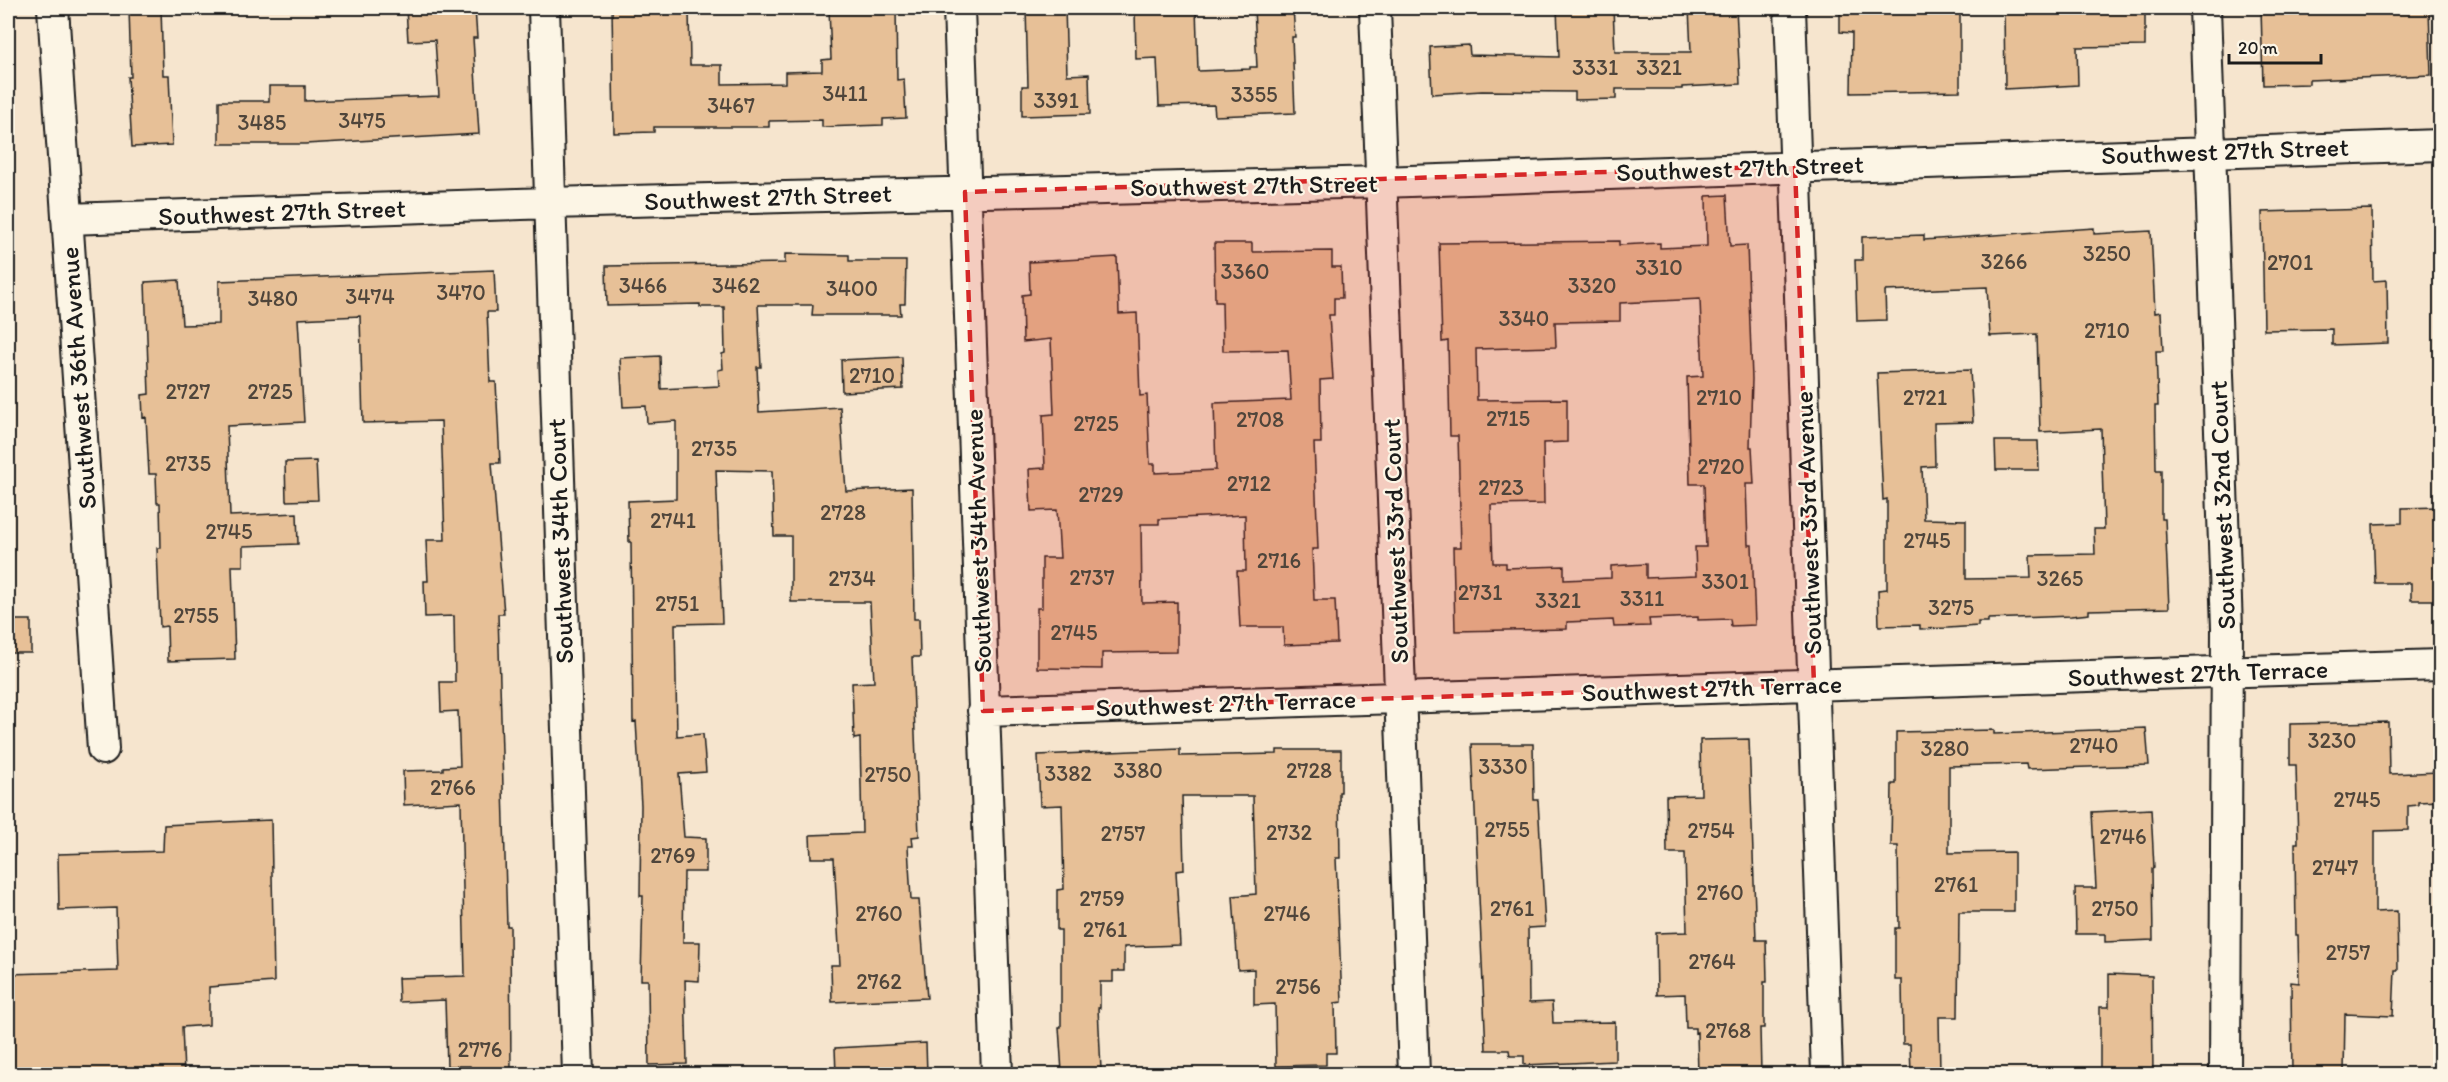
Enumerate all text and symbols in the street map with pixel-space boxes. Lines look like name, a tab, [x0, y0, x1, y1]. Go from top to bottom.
scale bar	[2229, 27, 2320, 65]
text: 20 m	[2238, 37, 2278, 59]
house number: 3331	[1572, 54, 1618, 81]
house number: 3321	[1636, 54, 1682, 81]
house number: 3411	[822, 80, 868, 107]
house number: 3355	[1230, 81, 1278, 108]
house number: 3391	[1033, 87, 1079, 114]
house number: 3467	[707, 92, 755, 119]
house number: 3475	[338, 107, 386, 134]
house number: 3485	[238, 109, 286, 136]
street label: Southwest 27th Street	[2101, 131, 2350, 171]
street label: Southwest 27th Street	[1616, 148, 1865, 188]
street label: Southwest 27th Street	[1130, 167, 1378, 203]
street label: Southwest 27th Street	[644, 177, 893, 217]
street label: Southwest 27th Street	[158, 192, 407, 232]
house number: 3250	[2083, 240, 2131, 267]
street label: Southwest 36th Avenue	[53, 246, 103, 510]
house number: 3266	[1981, 248, 2027, 275]
house number: 2701	[2267, 249, 2313, 276]
house number: 3310	[1635, 254, 1683, 281]
house number: 3360	[1220, 258, 1270, 285]
house number: 3466	[619, 272, 667, 299]
house number: 3462	[712, 272, 761, 299]
house number: 3320	[1567, 272, 1617, 299]
house number: 3400	[826, 275, 878, 302]
house number: 3470	[436, 279, 486, 306]
house number: 3474	[345, 283, 395, 310]
house number: 3480	[248, 285, 298, 312]
house number: 3340	[1499, 305, 1549, 332]
house number: 2710	[2084, 317, 2130, 344]
house number: 2710	[849, 362, 895, 389]
house number: 2727	[166, 378, 211, 405]
house number: 2725	[247, 378, 293, 405]
street label: Southwest 32nd Court	[2202, 380, 2242, 630]
house number: 2710	[1696, 384, 1742, 411]
house number: 2721	[1903, 384, 1947, 411]
street label: Southwest 33rd Avenue	[1787, 391, 1829, 655]
house number: 2715	[1486, 405, 1530, 432]
house number: 2708	[1236, 406, 1284, 433]
street label: Southwest 34th Avenue	[957, 408, 999, 674]
house number: 2725	[1073, 410, 1119, 437]
street label: Southwest 34th Court	[540, 417, 580, 664]
street label: Southwest 33rd Court	[1375, 418, 1415, 664]
house number: 2735	[691, 435, 737, 462]
house number: 2735	[165, 450, 211, 477]
house number: 2720	[1697, 453, 1745, 480]
house number: 2712	[1227, 470, 1272, 497]
house number: 2723	[1478, 474, 1524, 501]
house number: 2729	[1078, 481, 1124, 508]
house number: 2728	[820, 499, 866, 526]
house number: 2741	[650, 507, 696, 534]
house number: 2745	[205, 518, 253, 545]
house number: 2745	[1903, 527, 1951, 554]
house number: 2716	[1257, 547, 1301, 574]
house number: 2737	[1069, 564, 1115, 591]
house number: 2734	[828, 565, 876, 592]
house number: 3265	[2037, 565, 2083, 592]
house number: 3301	[1701, 568, 1749, 595]
house number: 2731	[1458, 579, 1502, 606]
house number: 3311	[1620, 585, 1664, 612]
house number: 3321	[1535, 587, 1581, 614]
house number: 2751	[655, 590, 699, 617]
house number: 3275	[1928, 594, 1974, 621]
house number: 2755	[173, 602, 219, 629]
house number: 2745	[1050, 619, 1098, 646]
street label: Southwest 27th Terrace	[2067, 652, 2329, 694]
street label: Southwest 27th Terrace	[1581, 667, 1843, 709]
street label: Southwest 27th Terrace	[1095, 682, 1357, 724]
house number: 3230	[2307, 727, 2357, 754]
house number: 2740	[2069, 732, 2119, 759]
house number: 3280	[1920, 735, 1970, 762]
house number: 3330	[1478, 753, 1528, 780]
house number: 3380	[1113, 757, 1163, 784]
house number: 2728	[1286, 757, 1332, 784]
house number: 3382	[1044, 760, 1092, 787]
house number: 2750	[864, 761, 912, 788]
house number: 2766	[430, 774, 476, 801]
house number: 2745	[2333, 786, 2381, 813]
house number: 2755	[1484, 816, 1530, 843]
house number: 2754	[1687, 817, 1735, 844]
house number: 2732	[1266, 819, 1312, 846]
house number: 2757	[1101, 820, 1146, 847]
house number: 2746	[2099, 823, 2147, 850]
house number: 2769	[650, 842, 696, 869]
house number: 2747	[2312, 854, 2358, 881]
house number: 2761	[1934, 871, 1978, 898]
house number: 2760	[1696, 879, 1744, 906]
house number: 2759	[1079, 885, 1125, 912]
house number: 2761	[1490, 895, 1534, 922]
house number: 2750	[2091, 895, 2139, 922]
house number: 2760	[855, 900, 903, 927]
house number: 2746	[1263, 900, 1311, 927]
house number: 2761	[1083, 916, 1127, 943]
house number: 2757	[2326, 939, 2371, 966]
house number: 2764	[1688, 948, 1736, 975]
house number: 2762	[856, 968, 902, 995]
house number: 2756	[1275, 973, 1321, 1000]
house number: 2768	[1705, 1017, 1751, 1044]
house number: 2776	[457, 1036, 503, 1063]

